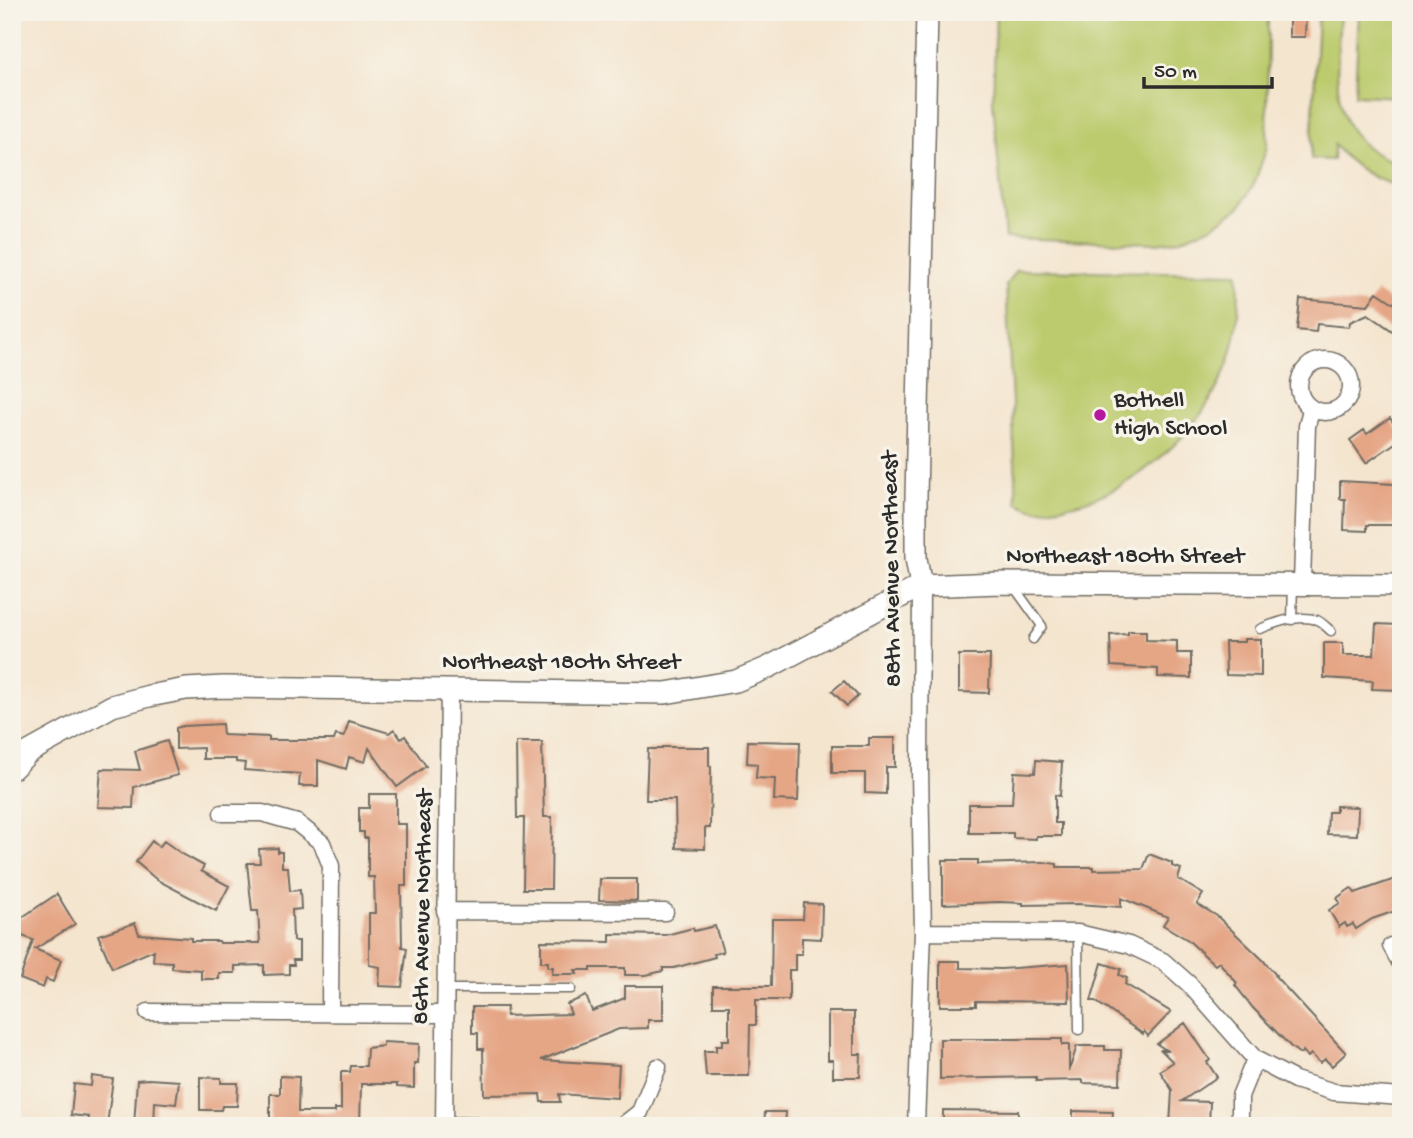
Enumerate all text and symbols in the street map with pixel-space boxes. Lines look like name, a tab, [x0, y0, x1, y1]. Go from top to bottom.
scale bar	[1144, 46, 1271, 90]
text: 50 m	[1154, 61, 1197, 86]
place label: Bothell High School	[1113, 387, 1228, 444]
marker: Bothell High School	[1092, 407, 1108, 423]
street label: 88th Avenue Northeast	[876, 448, 910, 687]
street label: Northeast 180th Street	[1006, 543, 1246, 572]
street label: Northeast 180th Street	[442, 649, 682, 678]
street label: 86th Avenue Northeast	[407, 787, 441, 1025]

